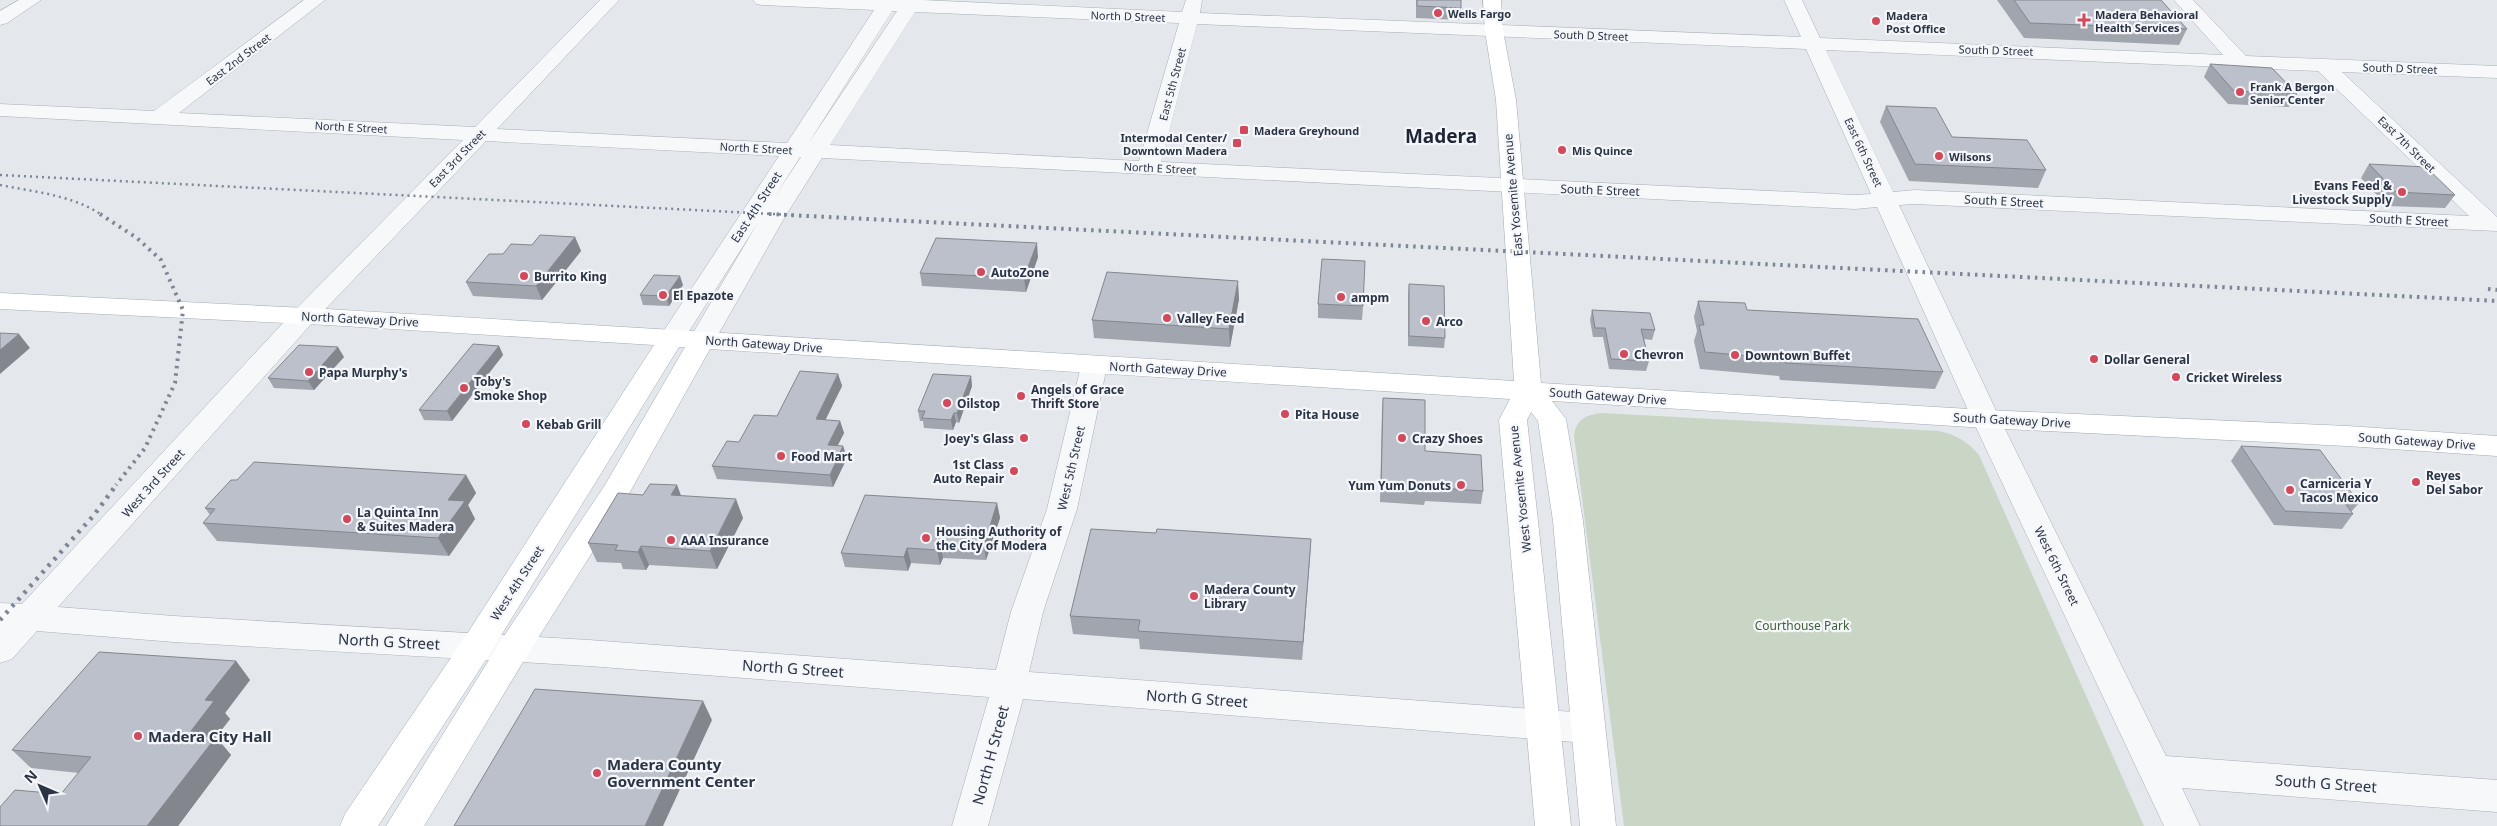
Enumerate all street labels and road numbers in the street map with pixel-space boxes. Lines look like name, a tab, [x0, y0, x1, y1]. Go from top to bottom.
street label: North D Street	[1090, 7, 1166, 25]
street label: South D Street	[1553, 26, 1629, 44]
street label: East 2nd Street	[202, 30, 274, 88]
street label: South D Street	[1958, 41, 2034, 59]
street label: East 5th Street	[1155, 46, 1189, 122]
street label: South D Street	[2362, 59, 2438, 77]
street label: East 7th Street	[2375, 113, 2439, 175]
street label: East 6th Street	[1841, 115, 1887, 189]
street label: North E Street	[314, 118, 388, 136]
street label: East 3rd Street	[425, 126, 489, 190]
street label: East Yosemite Avenue	[1499, 133, 1527, 257]
street label: North E Street	[719, 139, 793, 157]
street label: North E Street	[1123, 159, 1197, 177]
street label: East 4th Street	[727, 167, 786, 246]
street label: South E Street	[1560, 180, 1641, 200]
street label: South E Street	[1964, 190, 2045, 212]
street label: South E Street	[2369, 209, 2450, 231]
street label: North Gateway Drive	[301, 307, 419, 331]
street label: North Gateway Drive	[705, 331, 823, 357]
street label: North Gateway Drive	[1109, 357, 1227, 381]
street label: South Gateway Drive	[1549, 383, 1667, 409]
street label: South Gateway Drive	[1953, 408, 2071, 432]
street label: West 5th Street	[1053, 423, 1089, 512]
street label: West Yosemite Avenue	[1505, 424, 1535, 553]
street label: South Gateway Drive	[2358, 428, 2476, 454]
street label: West 3rd Street	[118, 445, 189, 521]
street label: West 6th Street	[2030, 524, 2084, 609]
street label: West 4th Street	[486, 542, 548, 624]
street label: North G Street	[338, 628, 441, 654]
street label: North G Street	[741, 654, 845, 682]
street label: North G Street	[1145, 684, 1249, 712]
street label: North H Street	[967, 703, 1013, 807]
street label: South G Street	[2274, 769, 2378, 797]

